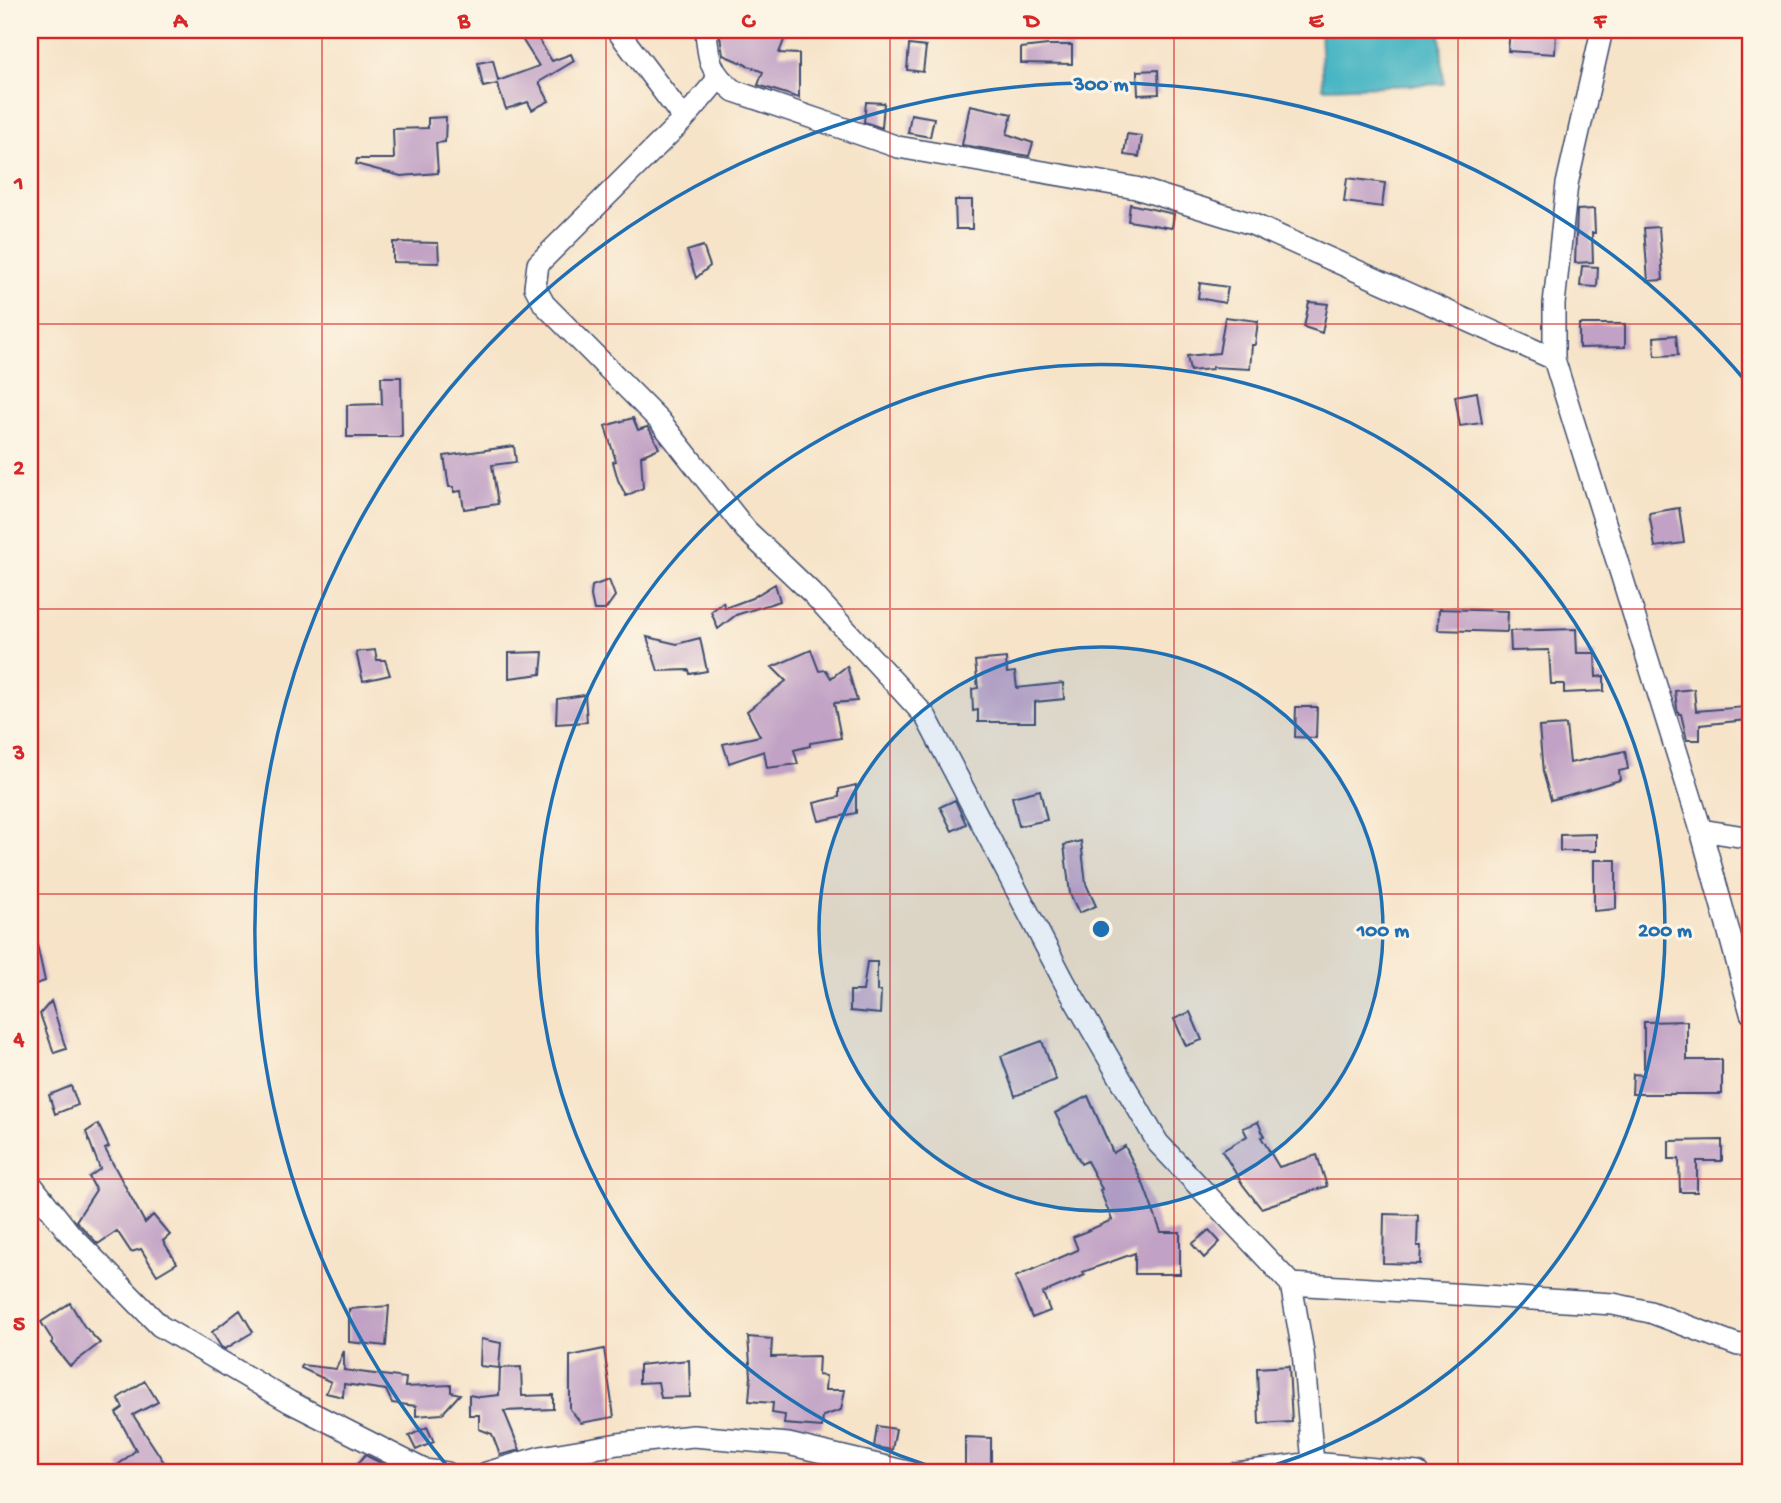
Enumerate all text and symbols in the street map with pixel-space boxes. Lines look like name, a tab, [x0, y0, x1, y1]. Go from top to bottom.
text: A	[172, 9, 188, 36]
text: B	[457, 9, 471, 36]
text: C	[742, 9, 757, 36]
text: D	[1023, 9, 1041, 36]
text: E	[1309, 9, 1325, 36]
text: F	[1593, 9, 1608, 36]
text: 300 m	[1073, 74, 1128, 99]
text: 1	[13, 171, 24, 198]
text: 2	[13, 456, 25, 483]
text: 3	[12, 741, 25, 768]
centre of rings	[1089, 917, 1113, 941]
text: 100 m	[1356, 920, 1409, 945]
text: 200 m	[1638, 920, 1692, 945]
text: 4	[13, 1027, 25, 1054]
text: 5	[13, 1312, 25, 1339]

